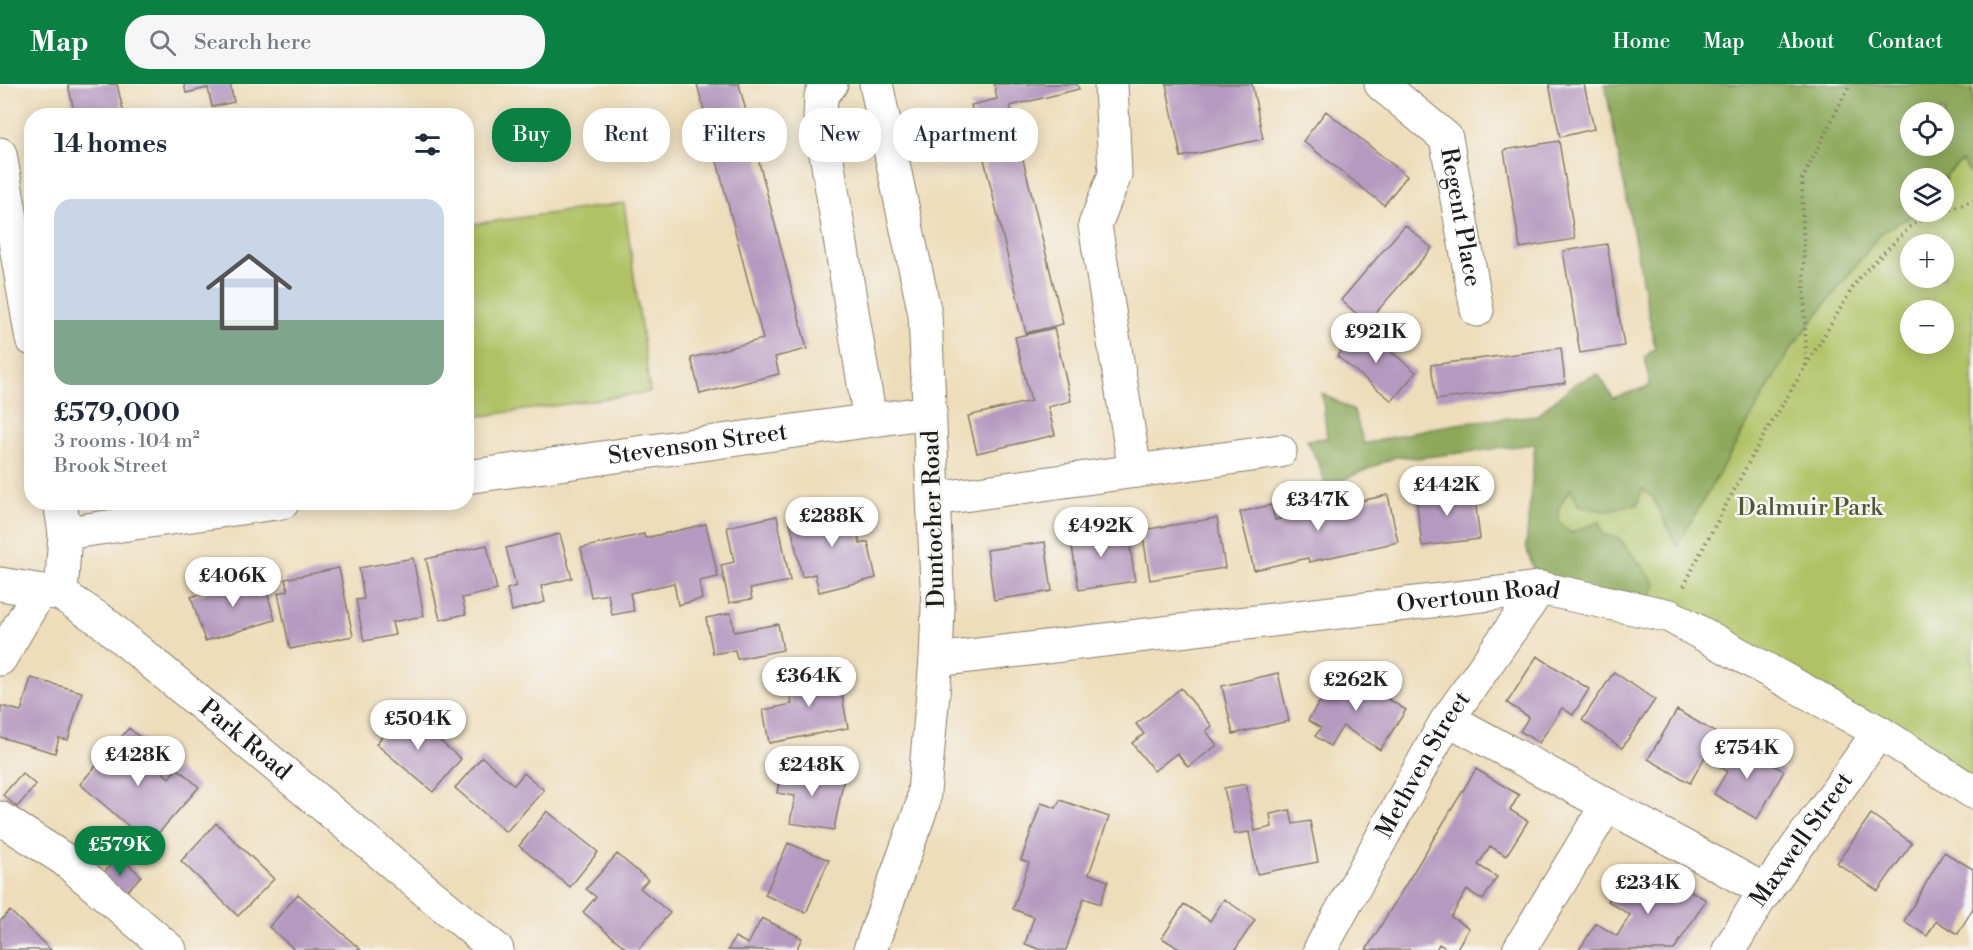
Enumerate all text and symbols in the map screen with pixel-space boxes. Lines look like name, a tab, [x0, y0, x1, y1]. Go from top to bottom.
search box	[125, 15, 545, 69]
text: Map	[30, 25, 89, 60]
icon: search	[146, 26, 179, 59]
text: Search here	[194, 29, 311, 56]
text: Home	[1613, 29, 1670, 55]
text: Map	[1703, 29, 1745, 55]
text: About	[1778, 29, 1835, 55]
text: Contact	[1868, 29, 1943, 55]
map controls	[1900, 102, 1954, 354]
button: locate	[1900, 102, 1954, 156]
chip: Buy	[492, 108, 571, 162]
chip: Rent	[583, 108, 670, 162]
chip: Filters	[682, 108, 787, 162]
chip: New	[799, 108, 881, 162]
chip: Apartment	[893, 108, 1038, 162]
text: 14 homes	[54, 128, 167, 160]
icon: filters	[411, 128, 444, 161]
street label: Regent Place	[1433, 145, 1488, 289]
button: layers	[1900, 168, 1954, 222]
button: +	[1900, 234, 1954, 288]
icon: home	[195, 238, 303, 346]
button: −	[1900, 300, 1954, 354]
pin: £921K	[1334, 313, 1418, 364]
text: £921K	[1345, 320, 1407, 345]
text: £579,000	[54, 397, 180, 429]
street label: Stevenson Street	[606, 417, 790, 472]
text: 3 rooms · 104 m²	[54, 429, 200, 454]
street label: Duntocher Road	[916, 429, 952, 608]
text: Brook Street	[54, 454, 168, 479]
pin: £442K	[1405, 466, 1489, 517]
text: £442K	[1413, 473, 1481, 498]
pin: £347K	[1276, 481, 1360, 532]
text: £347K	[1286, 488, 1350, 513]
park label: Dalmuir Park	[1737, 493, 1884, 523]
pin: £288K	[790, 497, 874, 548]
text: £288K	[799, 504, 865, 529]
pin: £492K	[1059, 507, 1143, 558]
text: £492K	[1068, 514, 1134, 539]
pin: £406K	[191, 557, 275, 608]
text: £406K	[199, 564, 267, 589]
street label: Overtoun Road	[1395, 572, 1563, 620]
pin: £364K	[767, 657, 851, 708]
pin: £262K	[1314, 661, 1398, 712]
text: £364K	[776, 664, 842, 689]
text: £262K	[1324, 668, 1389, 693]
street label: Methven Street	[1369, 685, 1478, 844]
street label: Park Road	[193, 693, 297, 787]
pin: £504K	[376, 700, 460, 751]
text: £504K	[384, 707, 452, 732]
pin: £754K	[1705, 729, 1789, 780]
pin: £428K	[96, 736, 180, 787]
text: £754K	[1715, 736, 1779, 761]
text: £428K	[105, 743, 171, 768]
pin: £248K	[770, 746, 854, 797]
text: £248K	[779, 753, 845, 778]
street label: Maxwell Street	[1744, 766, 1860, 913]
pin: £579K	[78, 826, 162, 877]
text: £579K	[88, 833, 152, 858]
pin: £234K	[1606, 864, 1690, 915]
text: £234K	[1615, 871, 1681, 896]

